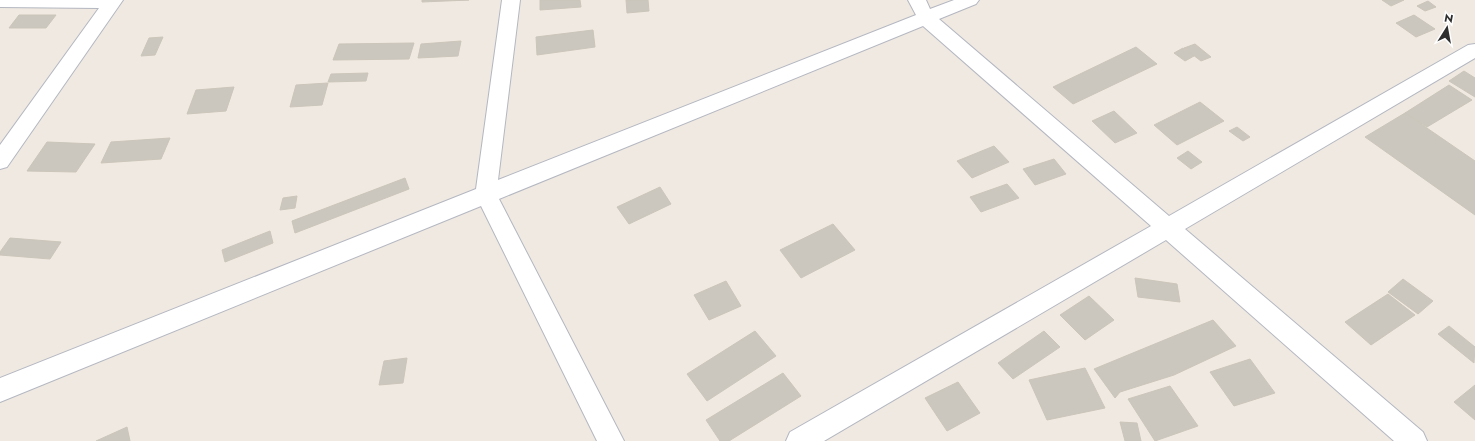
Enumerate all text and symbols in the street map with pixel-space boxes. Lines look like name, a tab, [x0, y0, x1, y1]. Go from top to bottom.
north arrow	[1427, 8, 1467, 48]
text: N	[1443, 9, 1455, 27]

